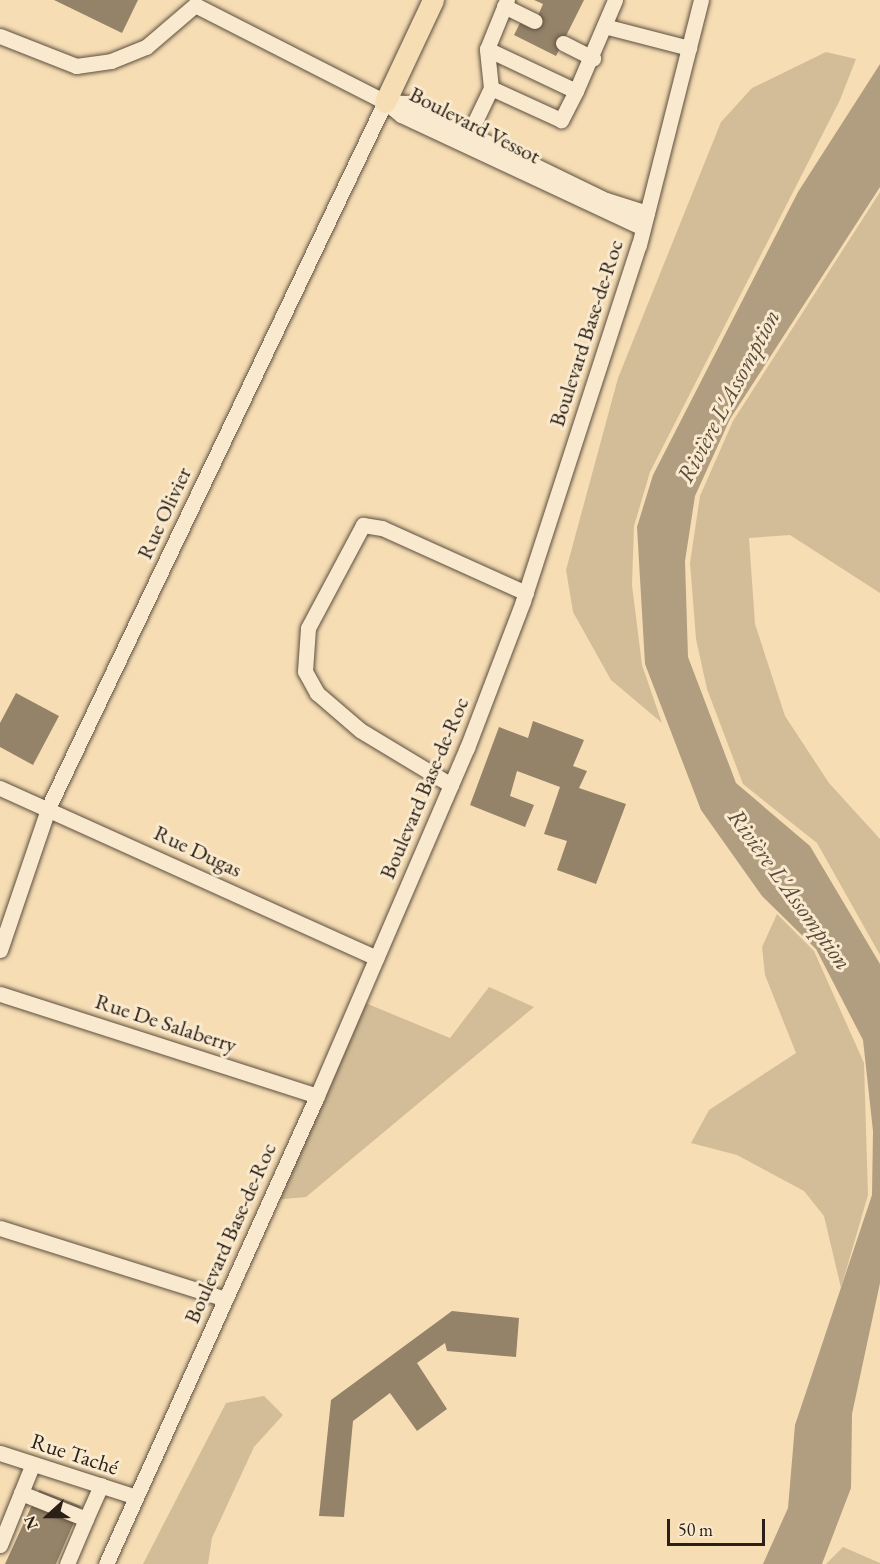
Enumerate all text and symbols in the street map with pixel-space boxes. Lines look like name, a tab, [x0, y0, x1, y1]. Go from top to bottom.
street label: Boulevard Vessot	[405, 81, 545, 169]
street label: Boulevard Base-de-Roc	[543, 236, 629, 430]
water label: Rivière L'Assomption	[670, 304, 786, 488]
street label: Rue Olivier	[131, 463, 197, 563]
street label: Boulevard Base-de-Roc	[374, 693, 474, 883]
water label: Rivière L'Assomption	[722, 803, 858, 975]
street label: Rue Dugas	[150, 819, 246, 883]
street label: Rue De Salaberry	[92, 988, 240, 1058]
street label: Boulevard Base-de-Roc	[178, 1139, 282, 1327]
street label: Rue Taché	[28, 1427, 122, 1481]
north arrow	[18, 1486, 78, 1546]
scale bar	[670, 1507, 768, 1545]
text: N	[19, 1513, 43, 1532]
text: 50 m	[678, 1518, 713, 1541]

